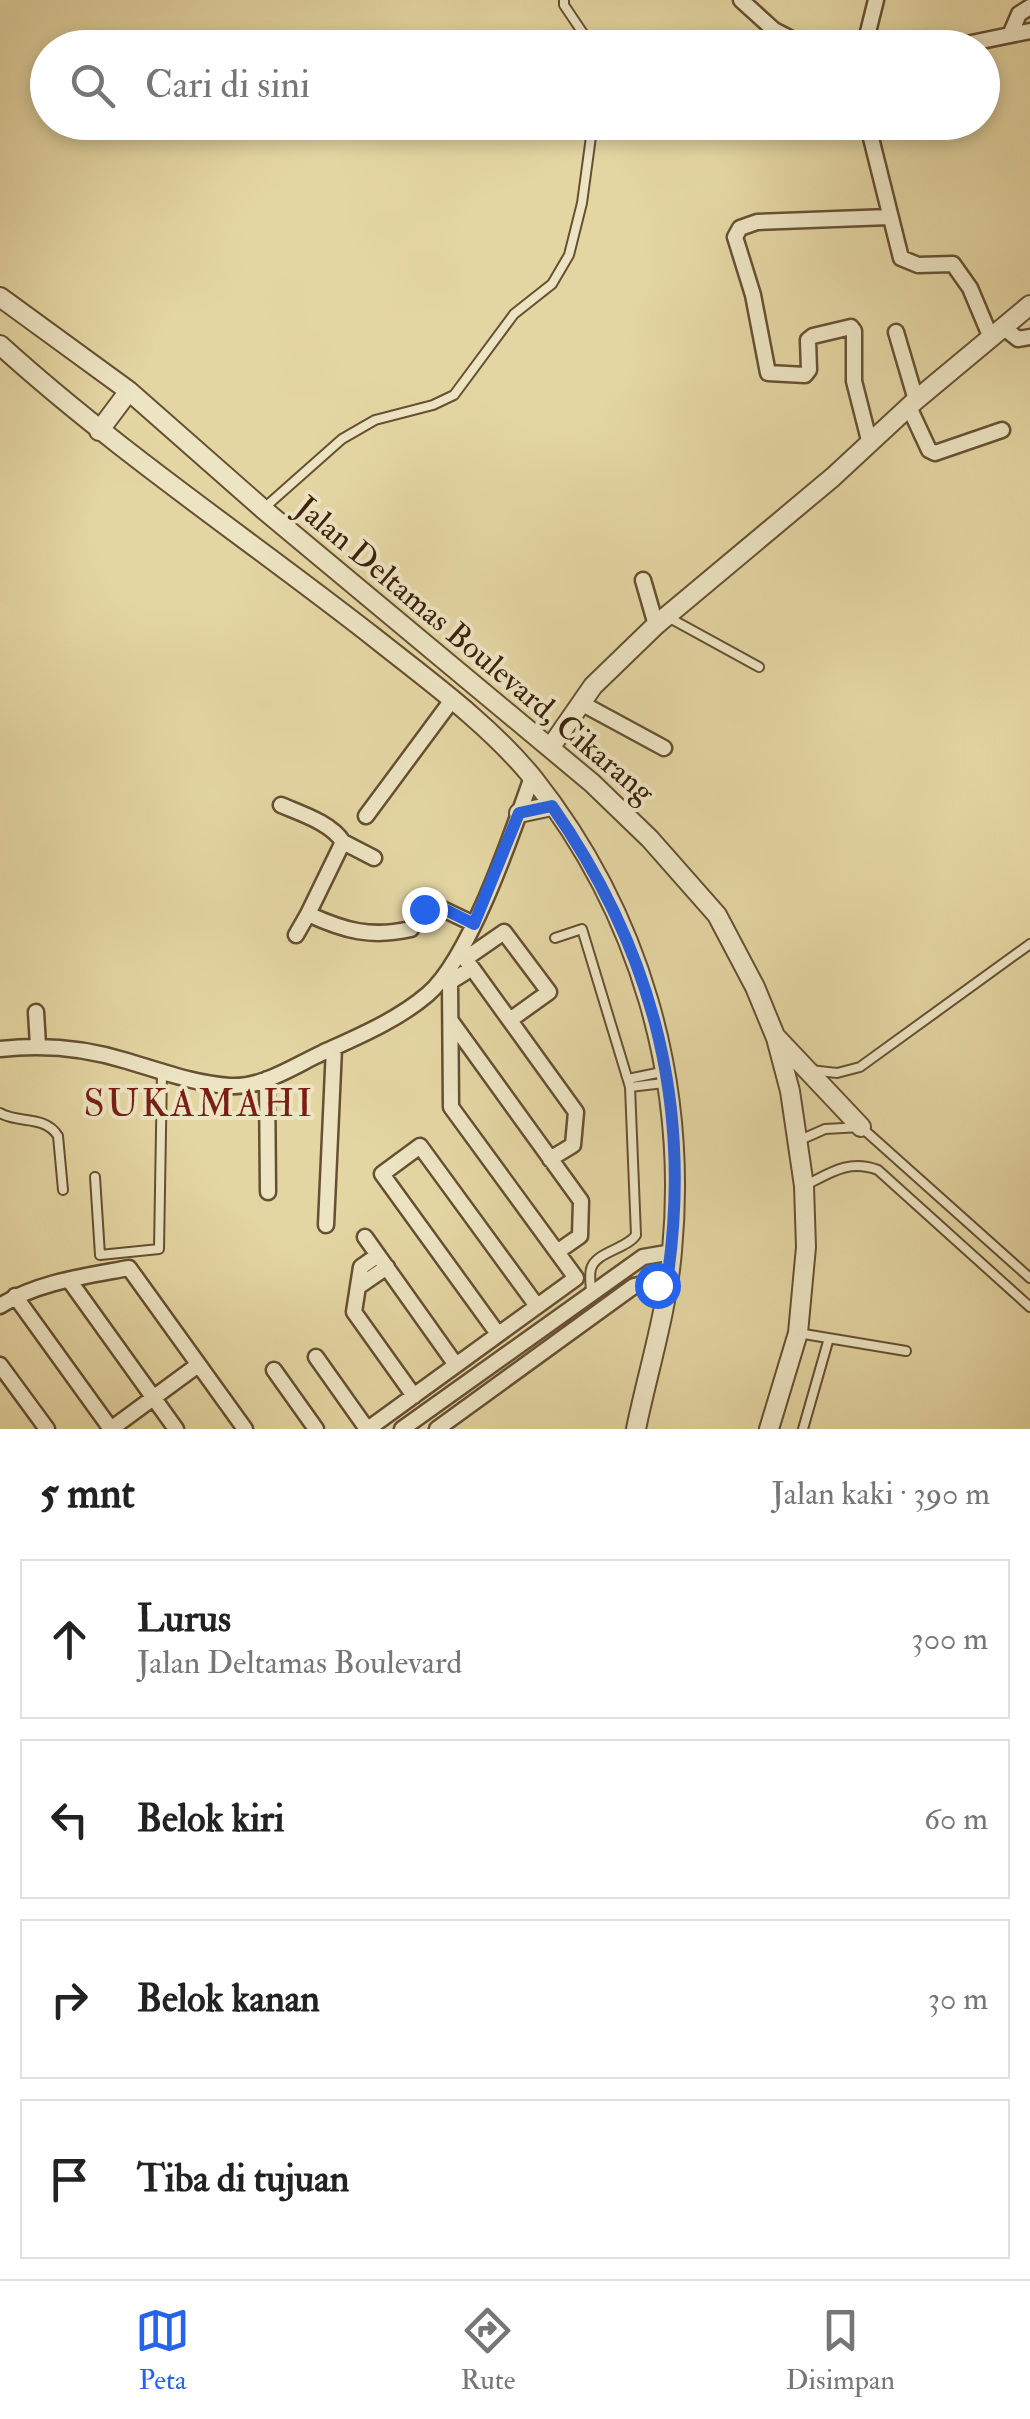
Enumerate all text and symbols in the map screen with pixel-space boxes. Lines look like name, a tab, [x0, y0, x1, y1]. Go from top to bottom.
search box	[30, 30, 1000, 140]
icon: search	[65, 58, 120, 113]
text: Cari di sini	[145, 61, 310, 109]
street label: Jalan Deltamas Boulevard, Cikarang	[286, 487, 664, 813]
route end	[402, 887, 448, 933]
district label: SUKAMAHI	[83, 1080, 315, 1128]
route start	[635, 1263, 681, 1309]
text: 5 mnt	[40, 1468, 135, 1520]
text: Jalan kaki · 390 m	[772, 1474, 990, 1514]
text: Lurus	[137, 1595, 231, 1643]
icon: ahead	[42, 1612, 97, 1667]
text: 300 m	[911, 1619, 988, 1659]
text: Jalan Deltamas Boulevard	[137, 1643, 462, 1683]
icon: left	[42, 1792, 97, 1847]
text: Belok kiri	[137, 1795, 284, 1843]
text: 60 m	[924, 1799, 988, 1839]
icon: right	[42, 1972, 97, 2027]
text: Belok kanan	[137, 1975, 320, 2023]
text: 30 m	[928, 1979, 988, 2019]
icon: arrive	[42, 2152, 97, 2207]
text: Tiba di tujuan	[137, 2155, 349, 2203]
tab: Peta	[135, 2303, 190, 2398]
tab: Rute	[460, 2303, 515, 2398]
tab: Disimpan	[786, 2303, 895, 2398]

